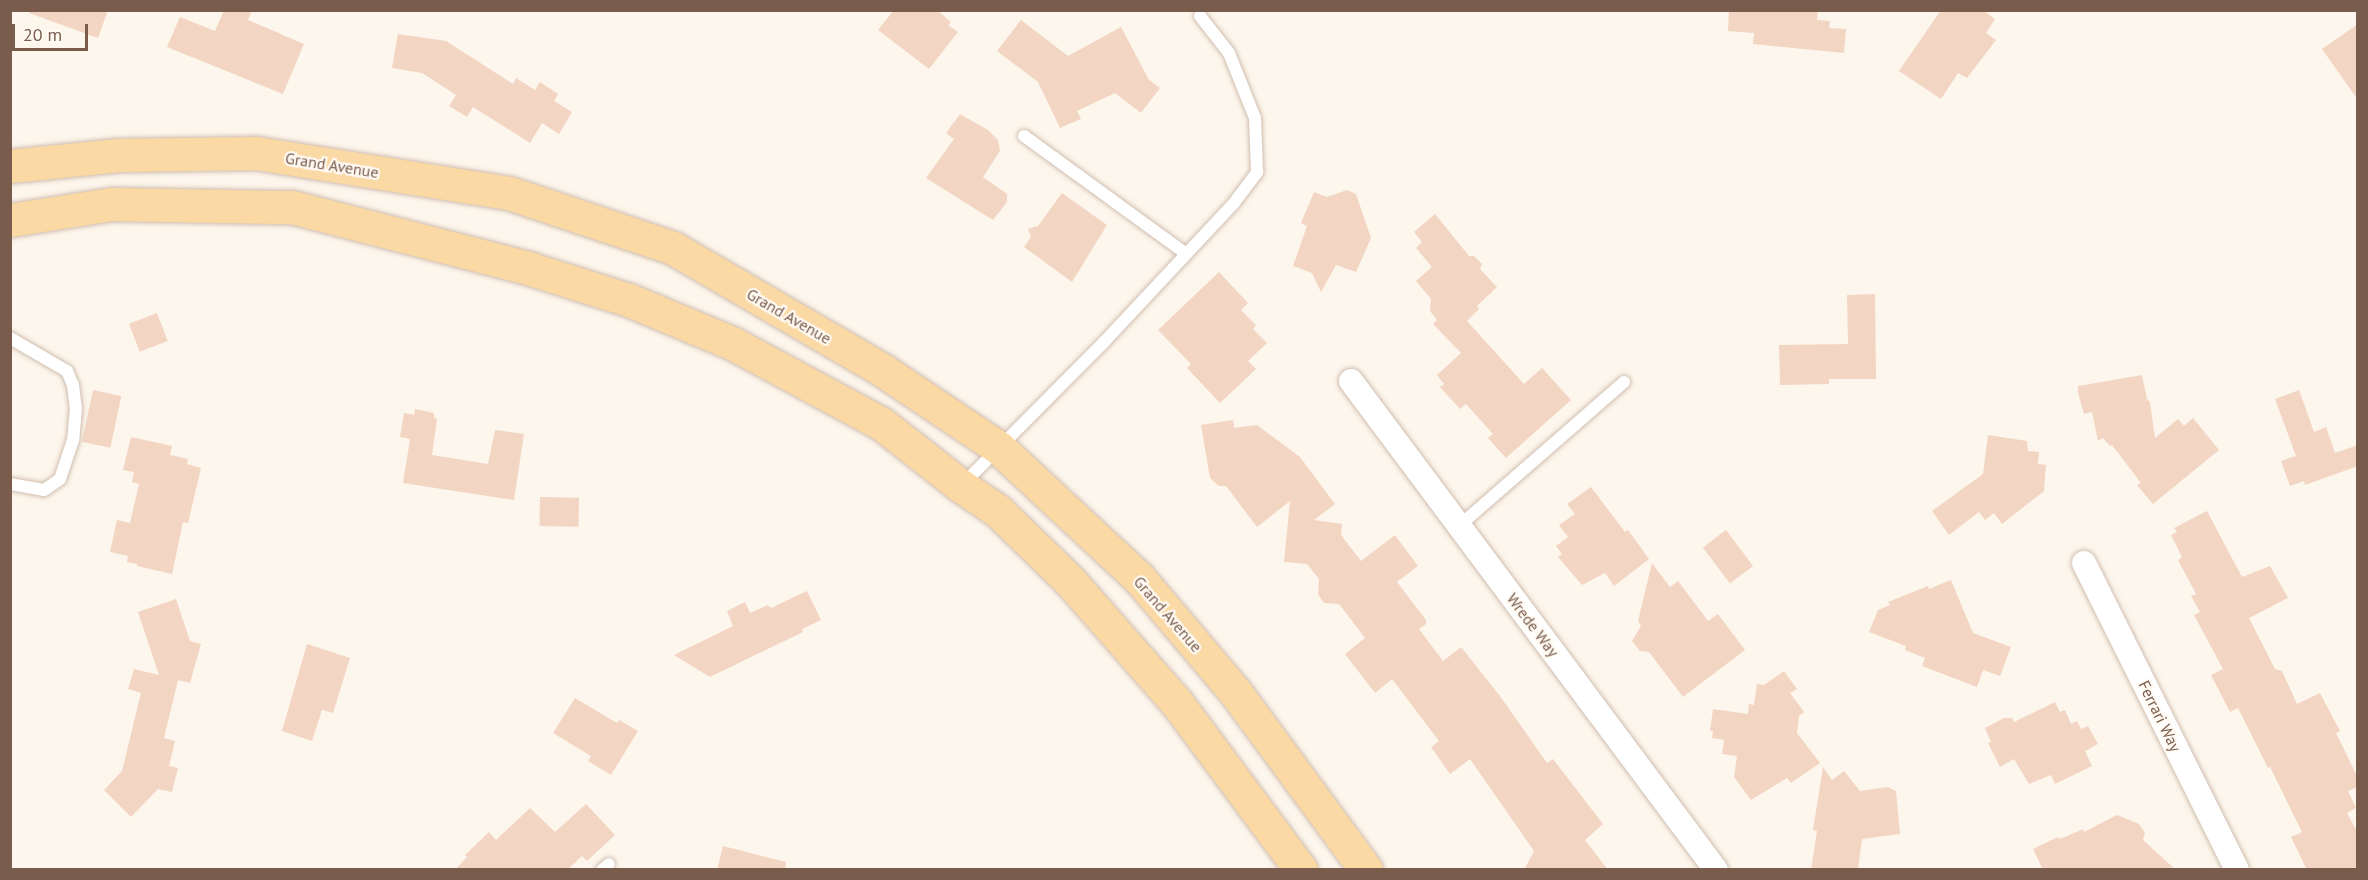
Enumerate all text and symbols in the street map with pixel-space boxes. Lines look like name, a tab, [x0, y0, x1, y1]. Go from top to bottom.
scale bar	[15, 12, 92, 50]
text: 20 m	[23, 23, 62, 46]
street label: Grand Avenue	[284, 148, 380, 182]
street label: Grand Avenue	[743, 284, 835, 348]
street label: Grand Avenue	[1130, 572, 1206, 656]
street label: Wrede Way	[1503, 589, 1563, 661]
street label: Ferrari Way	[2134, 677, 2186, 755]

